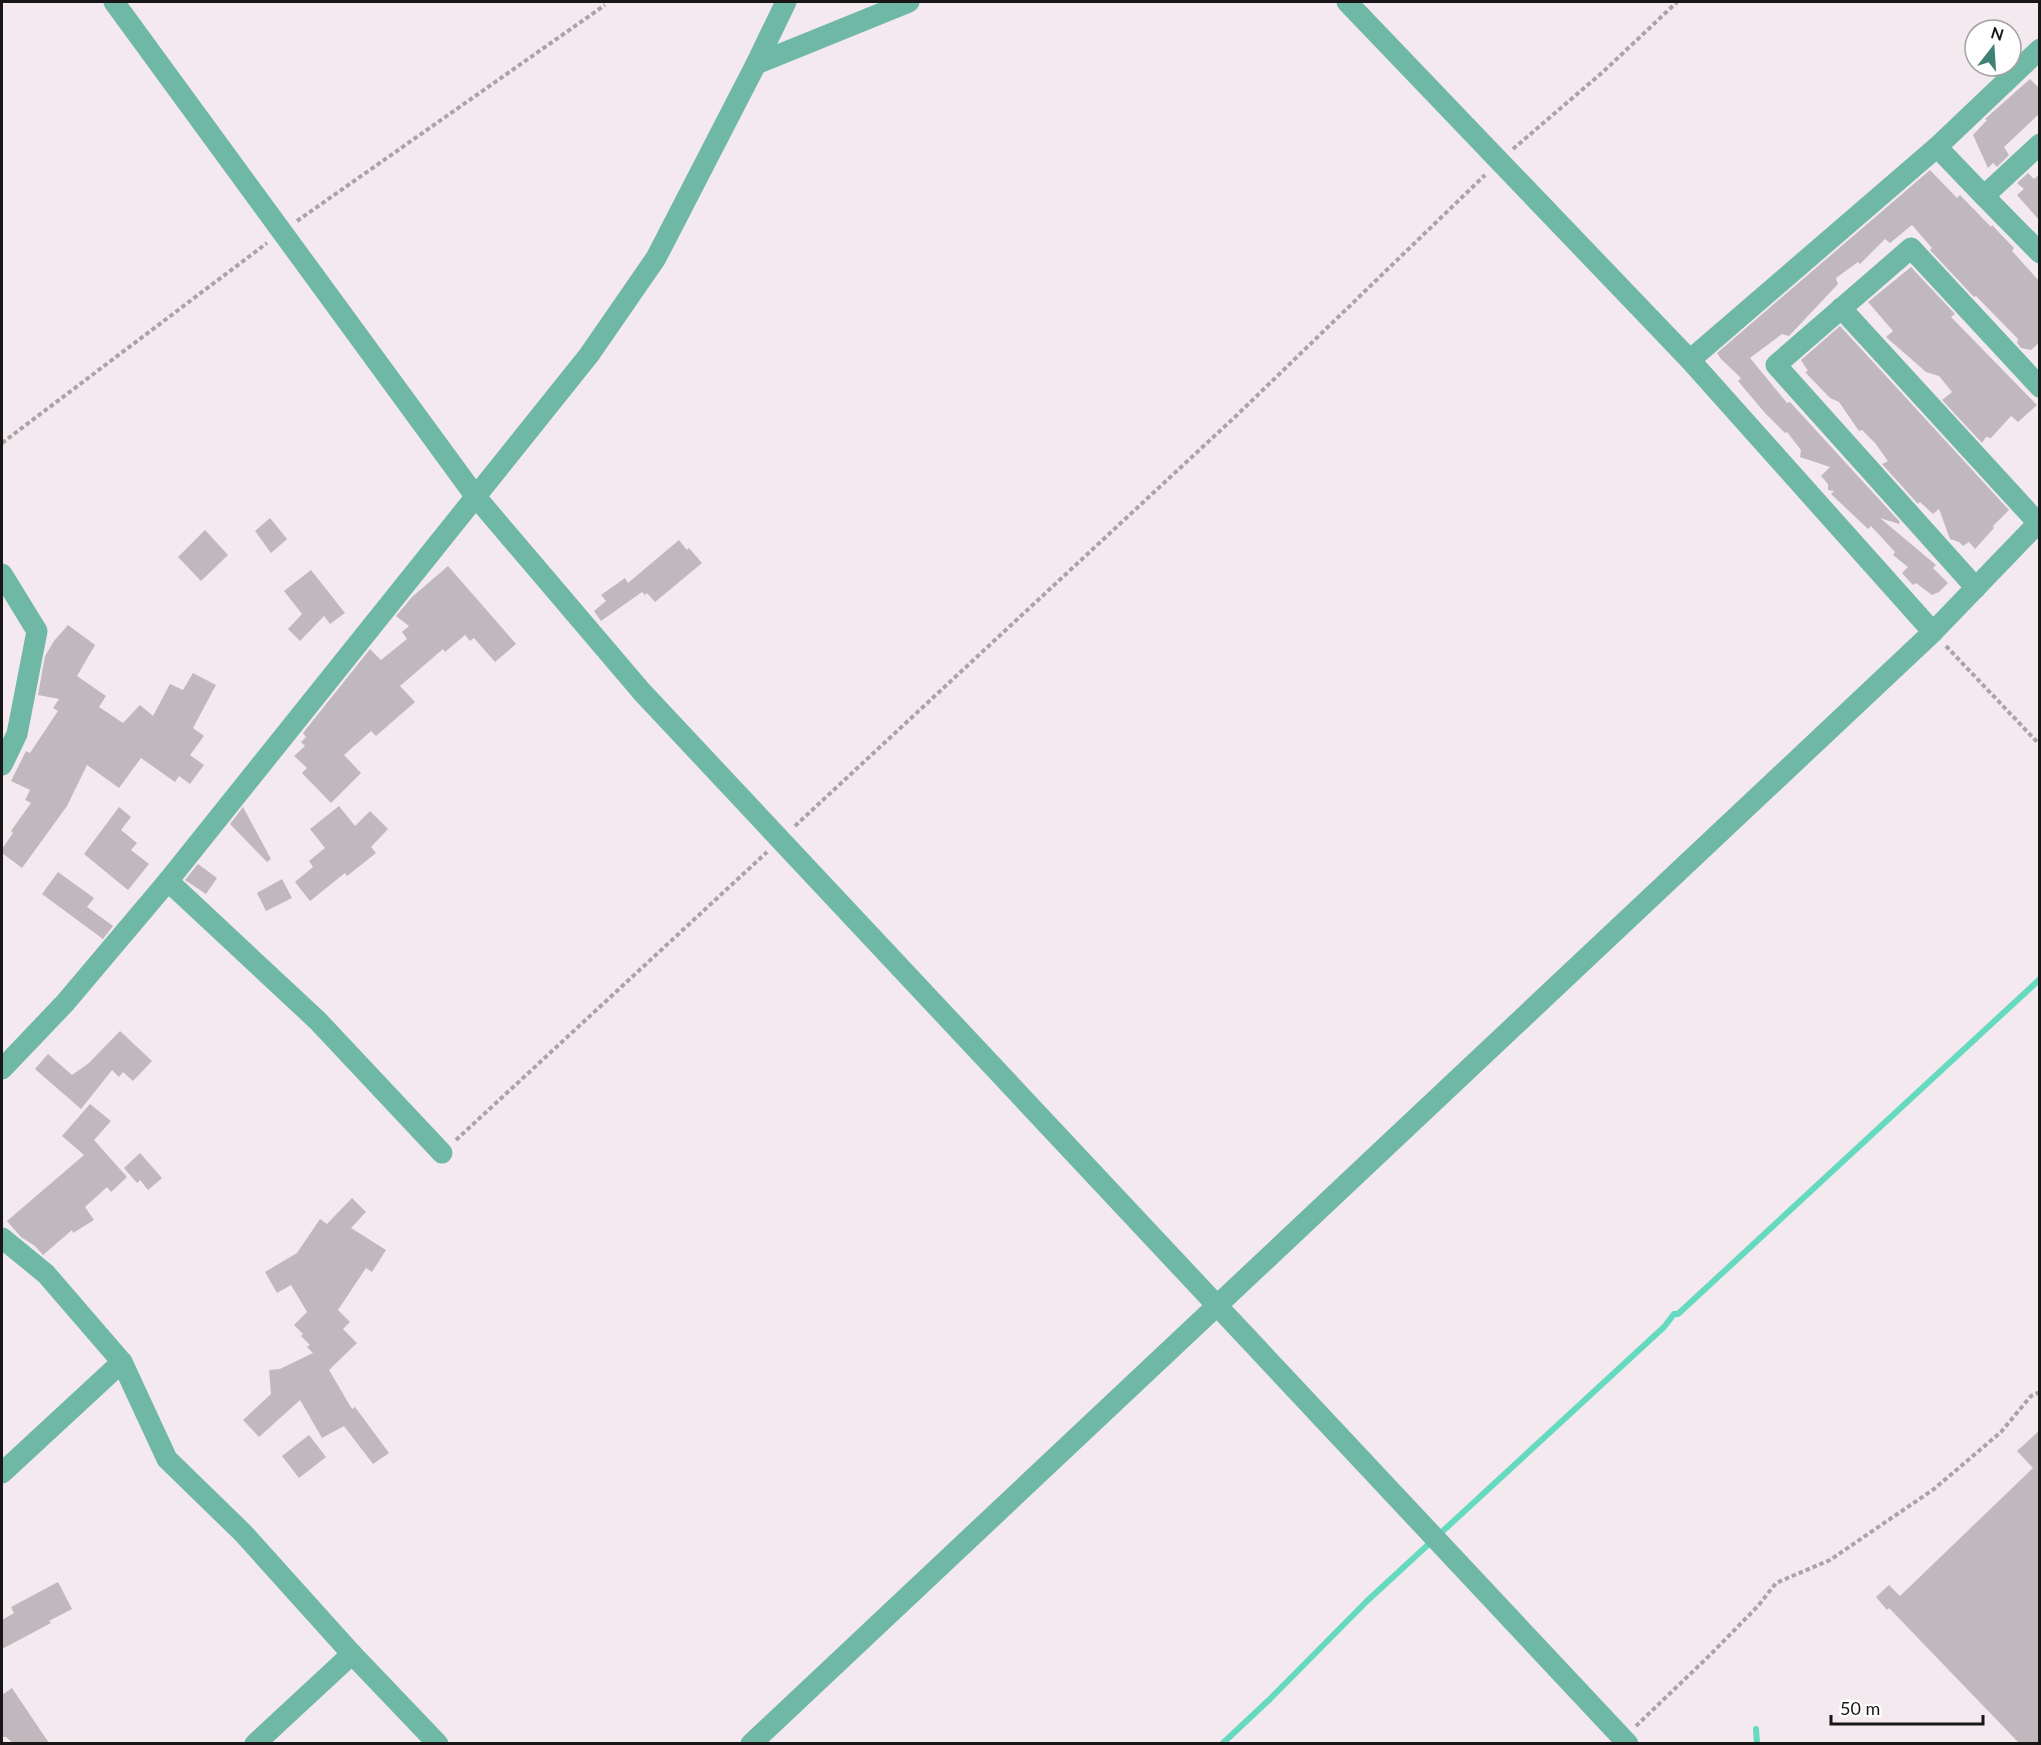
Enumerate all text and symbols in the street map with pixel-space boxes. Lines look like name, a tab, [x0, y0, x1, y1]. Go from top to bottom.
north arrow	[1963, 18, 2023, 78]
text: N	[1989, 22, 2006, 44]
scale bar	[1831, 1688, 1982, 1726]
text: 50 m	[1840, 1697, 1880, 1719]

